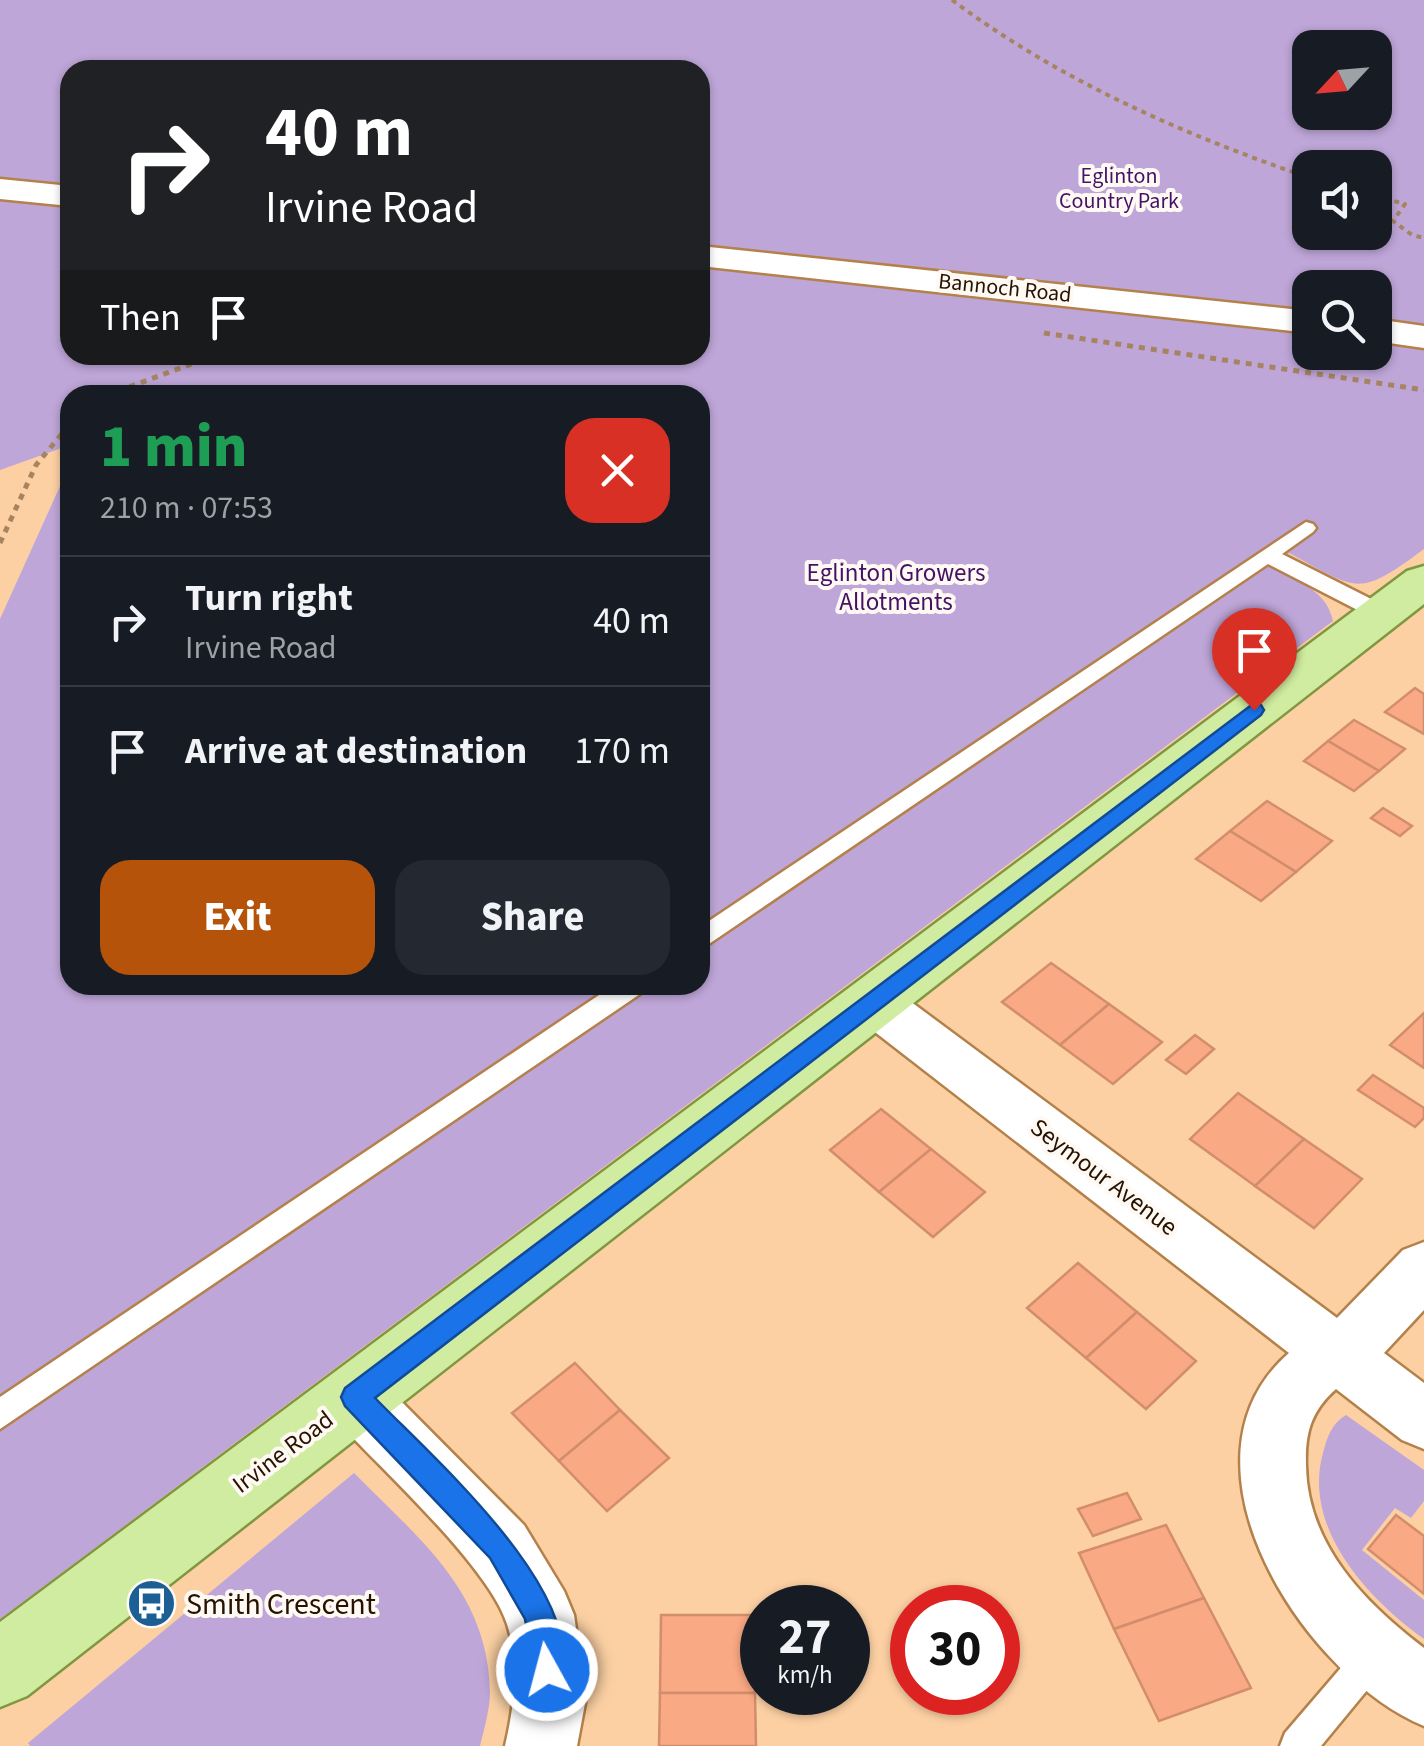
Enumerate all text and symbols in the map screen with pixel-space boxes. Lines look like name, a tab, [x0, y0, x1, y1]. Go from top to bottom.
north arrow	[1292, 30, 1392, 130]
map controls	[1292, 30, 1392, 370]
text: 40 m	[265, 83, 413, 183]
icon: right	[100, 100, 230, 230]
button: sound	[1292, 150, 1392, 250]
park label: Eglinton Country Park	[1059, 160, 1179, 217]
text: Irvine Road	[265, 176, 478, 240]
street label: Bannoch Road	[937, 265, 1073, 311]
button: search	[1292, 270, 1392, 370]
icon: arrive	[201, 290, 256, 345]
text: Then	[100, 291, 181, 345]
text: 1 min	[100, 405, 247, 490]
button: close	[565, 418, 670, 523]
text: 210 m · 07:53	[100, 485, 273, 531]
park label: Eglinton Growers Allotments	[807, 555, 985, 620]
text: Turn right	[185, 571, 353, 625]
icon: right	[100, 594, 155, 649]
text: 40 m	[593, 594, 670, 648]
pin	[1212, 608, 1297, 711]
icon: arrive	[1227, 623, 1282, 678]
text: Irvine Road	[185, 625, 337, 671]
icon: arrive	[100, 724, 155, 779]
text: Arrive at destination	[185, 724, 527, 778]
text: 170 m	[574, 724, 670, 778]
button: Exit	[100, 860, 375, 975]
button: Share	[395, 860, 670, 975]
street label: Seymour Avenue	[1023, 1110, 1185, 1244]
street label: Irvine Road	[225, 1402, 341, 1502]
bus stop icon: Smith Crescent	[125, 1578, 177, 1630]
place label: Smith Crescent	[186, 1583, 376, 1626]
speed limit sign: 30	[890, 1585, 1020, 1715]
text: 27	[779, 1602, 831, 1673]
position arrow	[495, 1618, 599, 1722]
text: km/h	[777, 1657, 833, 1693]

